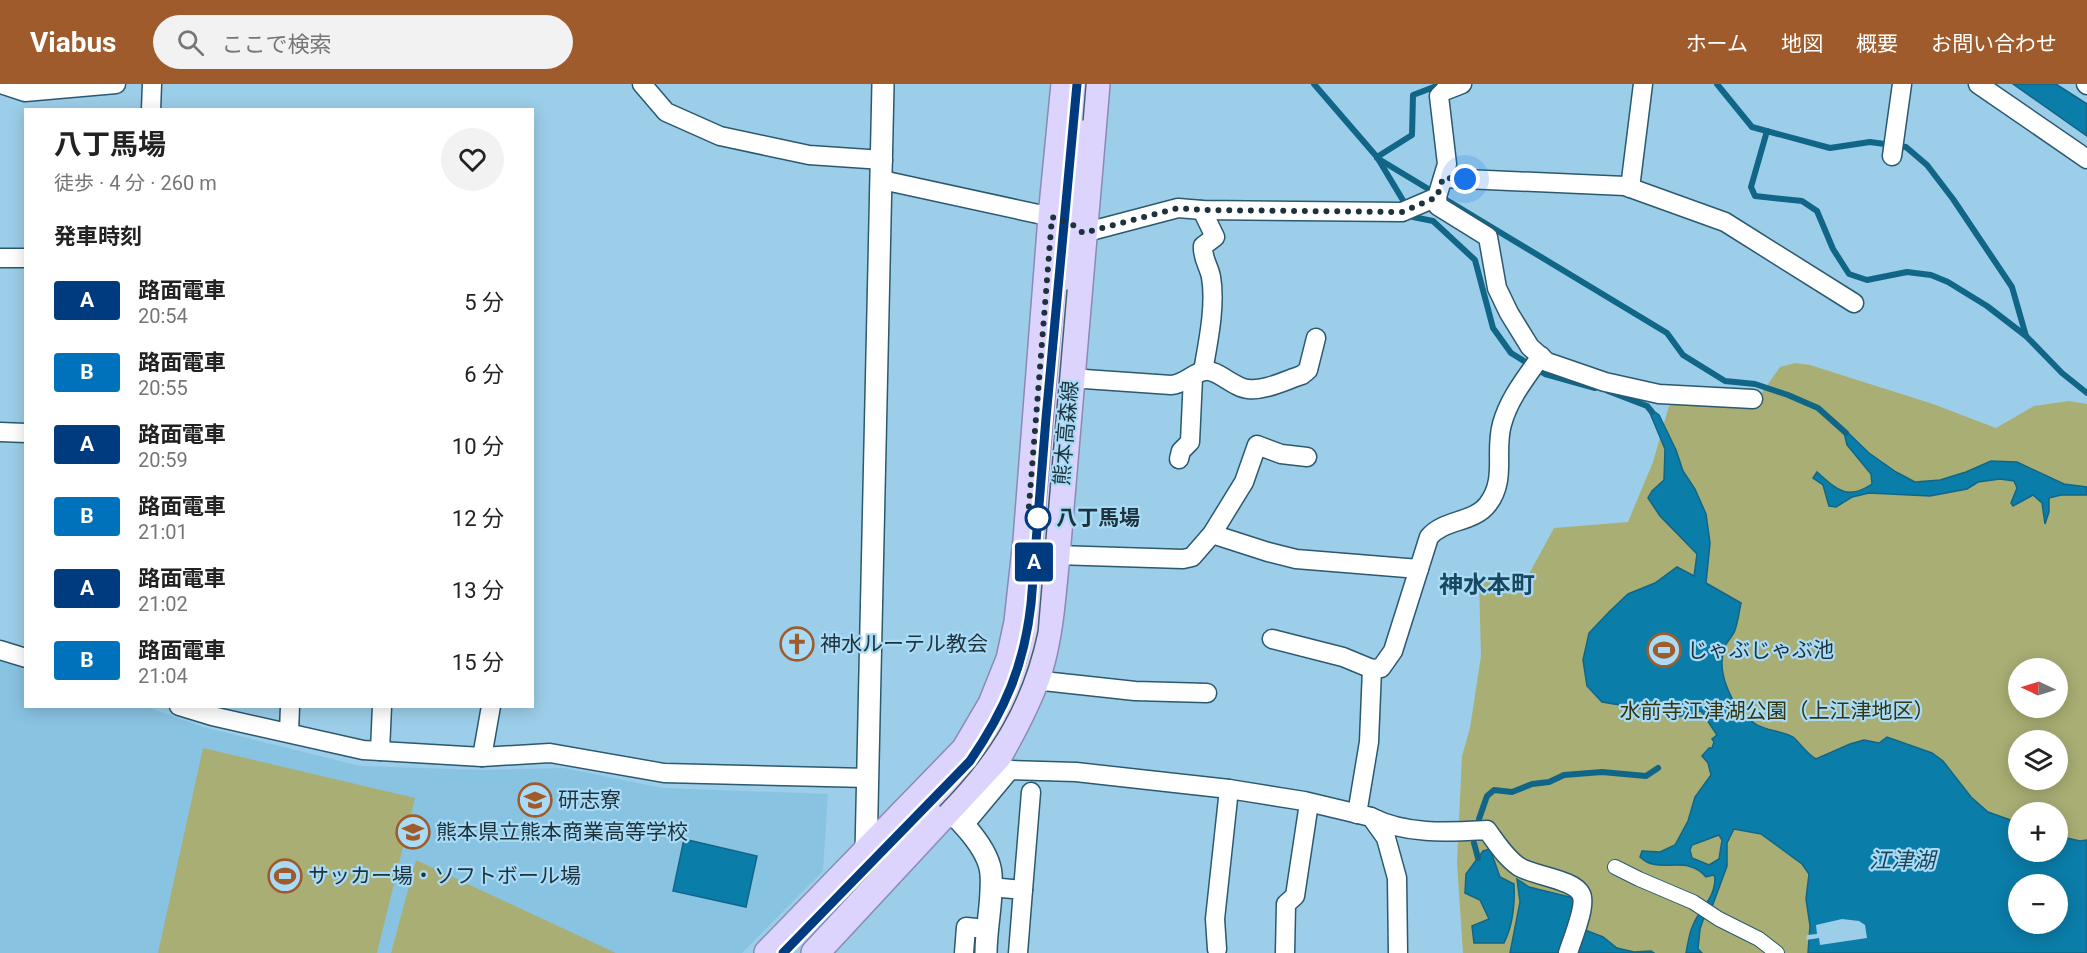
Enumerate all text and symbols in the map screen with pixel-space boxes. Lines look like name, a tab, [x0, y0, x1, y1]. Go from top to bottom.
search box	[153, 15, 573, 69]
text: Viabus	[30, 26, 117, 59]
icon: search	[174, 26, 207, 59]
text: ここで検索	[222, 32, 332, 57]
text: ホーム	[1686, 32, 1748, 56]
text: 地図	[1781, 32, 1823, 56]
text: 概要	[1856, 32, 1898, 56]
text: お問い合わせ	[1931, 32, 2057, 56]
text: 八丁馬場	[54, 128, 166, 161]
button: heart	[441, 128, 504, 191]
your location	[1450, 164, 1480, 194]
text: 徒歩 · 4 分 · 260 m	[54, 171, 217, 195]
text: 発車時刻	[54, 224, 142, 249]
text: 路面電車	[138, 278, 226, 303]
text: A	[80, 288, 94, 312]
text: 5 分	[464, 290, 504, 315]
text: 20:54	[138, 304, 188, 328]
text: 路面電車	[138, 350, 226, 375]
text: B	[80, 360, 94, 384]
text: 6 分	[464, 362, 504, 387]
text: 20:55	[138, 376, 188, 400]
street label: 熊本高森線	[1049, 380, 1083, 486]
text: 路面電車	[138, 422, 226, 447]
text: A	[80, 432, 94, 456]
text: 10 分	[452, 434, 504, 459]
text: 20:59	[138, 448, 188, 472]
text: 路面電車	[138, 494, 226, 519]
text: B	[80, 504, 94, 528]
marker: 八丁馬場	[1025, 505, 1051, 531]
text: 12 分	[452, 506, 504, 531]
place label: 八丁馬場	[1056, 506, 1140, 530]
text: 21:01	[138, 520, 188, 544]
line badge: A	[1014, 542, 1054, 582]
text: A	[1027, 550, 1041, 574]
text: 路面電車	[138, 566, 226, 591]
district label: 神水本町	[1439, 571, 1535, 599]
text: A	[80, 576, 94, 600]
text: 13 分	[452, 578, 504, 603]
text: 21:02	[138, 592, 188, 616]
church icon: 神水ルーテル教会	[779, 626, 815, 662]
place label: 神水ルーテル教会	[820, 632, 988, 656]
sports icon: じゃぶじゃぶ池	[1646, 632, 1682, 668]
text: 路面電車	[138, 638, 226, 663]
place label: じゃぶじゃぶ池	[1687, 638, 1834, 662]
text: B	[80, 648, 94, 672]
text: 15 分	[452, 650, 504, 675]
north arrow	[2008, 658, 2068, 718]
map controls	[2008, 658, 2068, 934]
text: 21:04	[138, 664, 188, 688]
park label: 水前寺江津湖公園（上江津地区）	[1620, 699, 1935, 723]
button: layers	[2008, 730, 2068, 790]
school or university icon: 研志寮	[517, 782, 553, 818]
place label: 研志寮	[558, 788, 621, 812]
button: +	[2008, 802, 2068, 862]
school or university icon: 熊本県立熊本商業高等学校	[395, 814, 431, 850]
place label: 熊本県立熊本商業高等学校	[436, 820, 688, 844]
water label: 江津湖	[1869, 848, 1938, 873]
sports icon: サッカー場・ソフトボール場	[267, 858, 303, 894]
place label: サッカー場・ソフトボール場	[308, 864, 581, 888]
button: −	[2008, 874, 2068, 934]

